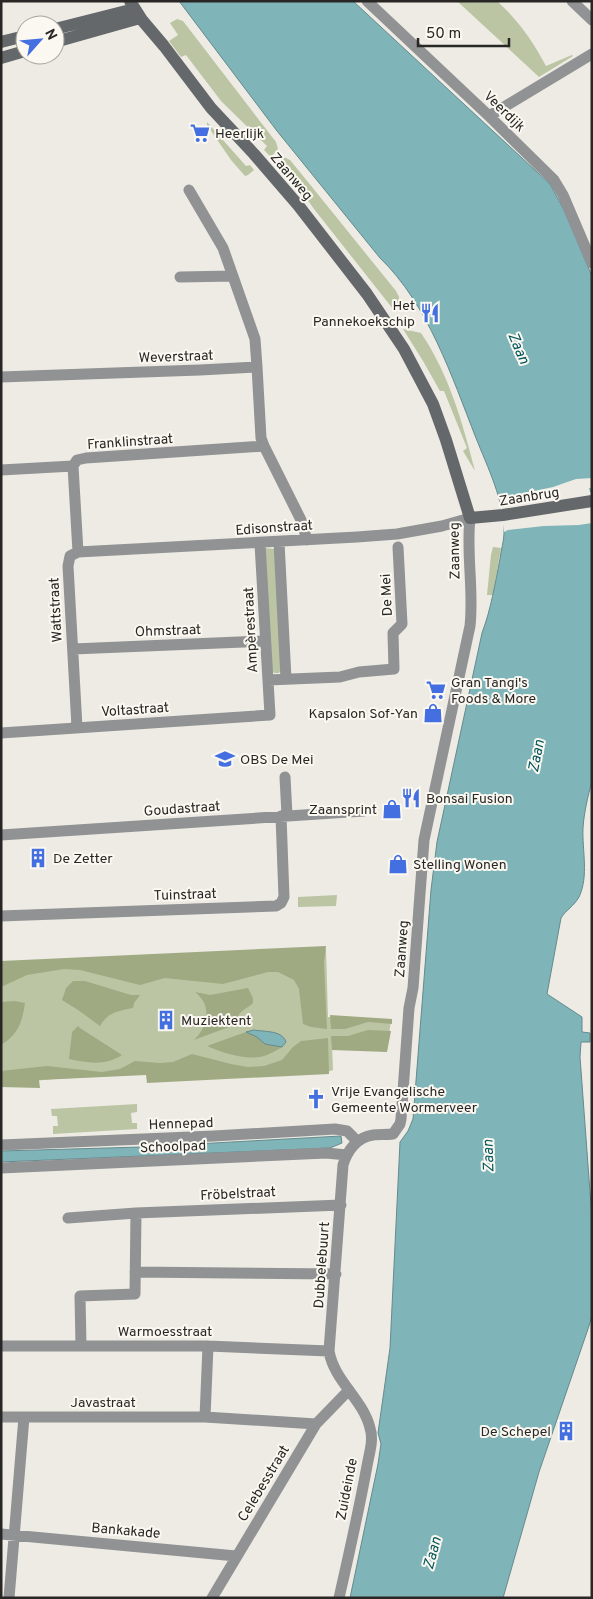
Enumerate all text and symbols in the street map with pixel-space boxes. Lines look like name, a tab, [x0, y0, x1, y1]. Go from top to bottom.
north arrow	[15, 15, 65, 65]
scale bar	[418, 15, 509, 47]
text: 50 m	[426, 25, 461, 44]
text: N	[40, 26, 60, 43]
street label: Veerdijk	[480, 88, 528, 136]
supermarket icon: Heerlijk	[189, 122, 211, 144]
place label: Heerlijk	[215, 126, 264, 143]
street label: Zaanweg	[266, 150, 316, 204]
place label: Het Pannekoekschip	[313, 298, 415, 331]
restaurant icon: Het Pannekoekschip	[419, 302, 441, 324]
water label: Zaan	[502, 330, 533, 367]
street label: Weverstraat	[138, 348, 214, 367]
street label: Franklinstraat	[87, 431, 174, 454]
street label: Zaanbrug	[498, 484, 561, 511]
street label: Edisonstraat	[235, 517, 313, 540]
street label: Zaanweg	[447, 522, 464, 580]
street label: De Mei	[378, 573, 397, 617]
street label: Wattstraat	[46, 577, 67, 643]
street label: Ampèrestraat	[241, 587, 262, 673]
street label: Ohmstraat	[135, 622, 202, 641]
place label: Gran Tangi's Foods & More	[451, 675, 536, 708]
supermarket icon: Gran Tangi's Foods & More	[425, 679, 447, 701]
street label: Voltastraat	[101, 700, 170, 721]
shop icon: Kapsalon Sof-Yan	[422, 702, 444, 724]
place label: Kapsalon Sof-Yan	[309, 706, 418, 723]
water label: Zaan	[525, 738, 550, 774]
school or university icon: OBS De Mei	[214, 748, 236, 770]
place label: OBS De Mei	[240, 752, 314, 769]
restaurant icon: Bonsai Fusion	[400, 787, 422, 809]
place label: Bonsai Fusion	[426, 791, 513, 808]
street label: Goudastraat	[143, 798, 221, 821]
shop icon: Zaansprint	[381, 798, 403, 820]
place label: Zaansprint	[309, 802, 377, 819]
building icon: De Zetter	[27, 847, 49, 869]
place label: De Zetter	[53, 851, 113, 868]
shop icon: Stelling Wonen	[387, 853, 409, 875]
place label: Stelling Wonen	[413, 857, 507, 874]
street label: Tuinstraat	[153, 886, 217, 905]
street label: Zaanweg	[392, 920, 413, 978]
building icon: Muziektent	[155, 1009, 177, 1031]
place label: Muziektent	[181, 1013, 251, 1030]
place label: Vrije Evangelische Gemeente Wormerveer	[331, 1084, 478, 1117]
church icon: Vrije Evangelische Gemeente Wormerveer	[305, 1088, 327, 1110]
street label: Hennepad	[148, 1115, 214, 1134]
street label: Schoolpad	[140, 1138, 206, 1157]
water label: Zaan	[479, 1139, 500, 1173]
street label: Fröbelstraat	[200, 1184, 276, 1205]
street label: Dubbelebuurt	[311, 1221, 334, 1309]
street label: Warmoesstraat	[118, 1324, 212, 1341]
street label: Javastraat	[70, 1395, 136, 1412]
building icon: De Schepel	[555, 1420, 577, 1442]
place label: De Schepel	[481, 1424, 551, 1441]
street label: Celebesstraat	[235, 1442, 294, 1525]
street label: Zuideinde	[333, 1457, 362, 1522]
street label: Bankakade	[91, 1520, 161, 1543]
water label: Zaan	[420, 1535, 447, 1572]

